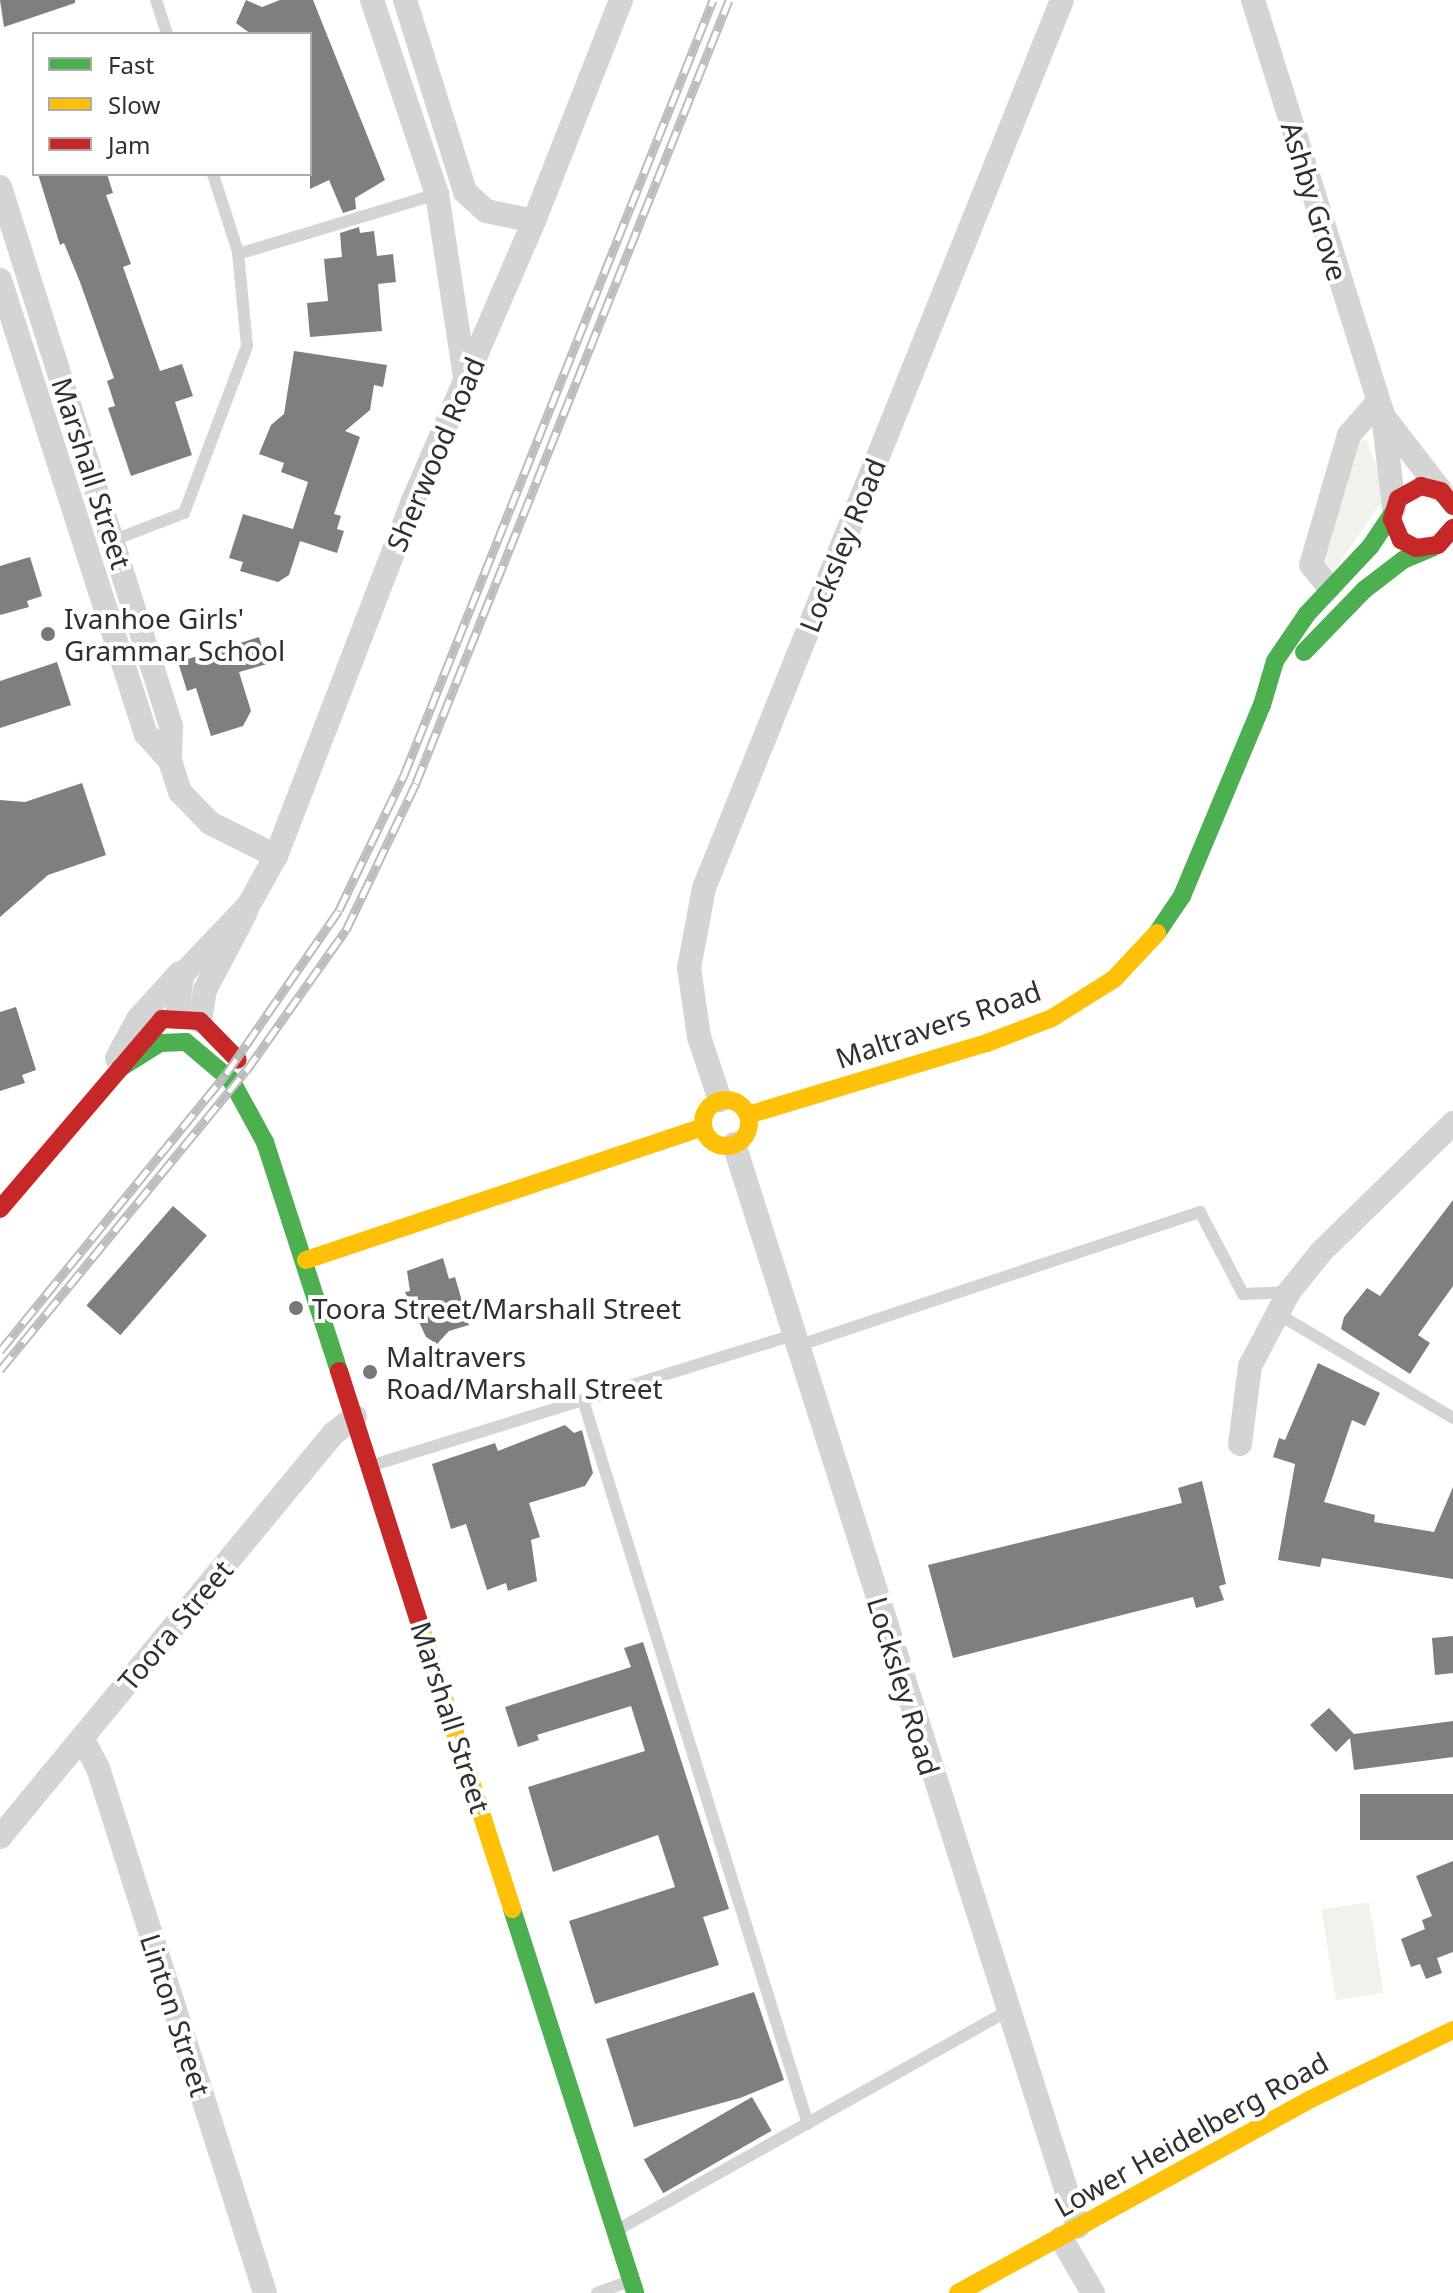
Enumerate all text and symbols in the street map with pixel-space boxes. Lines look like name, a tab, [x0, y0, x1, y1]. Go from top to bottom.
legend	[32, 32, 312, 176]
text: Fast	[108, 48, 154, 81]
text: Slow	[108, 88, 160, 121]
street label: Ashby Grove	[1275, 117, 1355, 285]
text: Jam	[108, 128, 150, 161]
street label: Sherwood Road	[379, 352, 491, 556]
street label: Marshall Street	[45, 373, 139, 573]
street label: Locksley Road	[792, 453, 892, 637]
place label: Ivanhoe Girls' Grammar School	[64, 601, 285, 667]
marker: Ivanhoe Girls' Grammar School	[39, 625, 57, 643]
street label: Maltravers Road	[831, 973, 1045, 1075]
place label: Toora Street/Marshall Street	[312, 1291, 681, 1325]
marker: Toora Street/Marshall Street	[287, 1299, 305, 1317]
place label: Maltravers Road/Marshall Street	[386, 1339, 663, 1405]
marker: Maltravers Road/Marshall Street	[361, 1363, 379, 1381]
street label: Toora Street	[111, 1553, 239, 1697]
street label: Locksley Road	[861, 1593, 947, 1779]
street label: Marshall Street	[404, 1617, 498, 1817]
street label: Linton Street	[134, 1929, 218, 2101]
street label: Lower Heidelberg Road	[1048, 2045, 1334, 2223]

